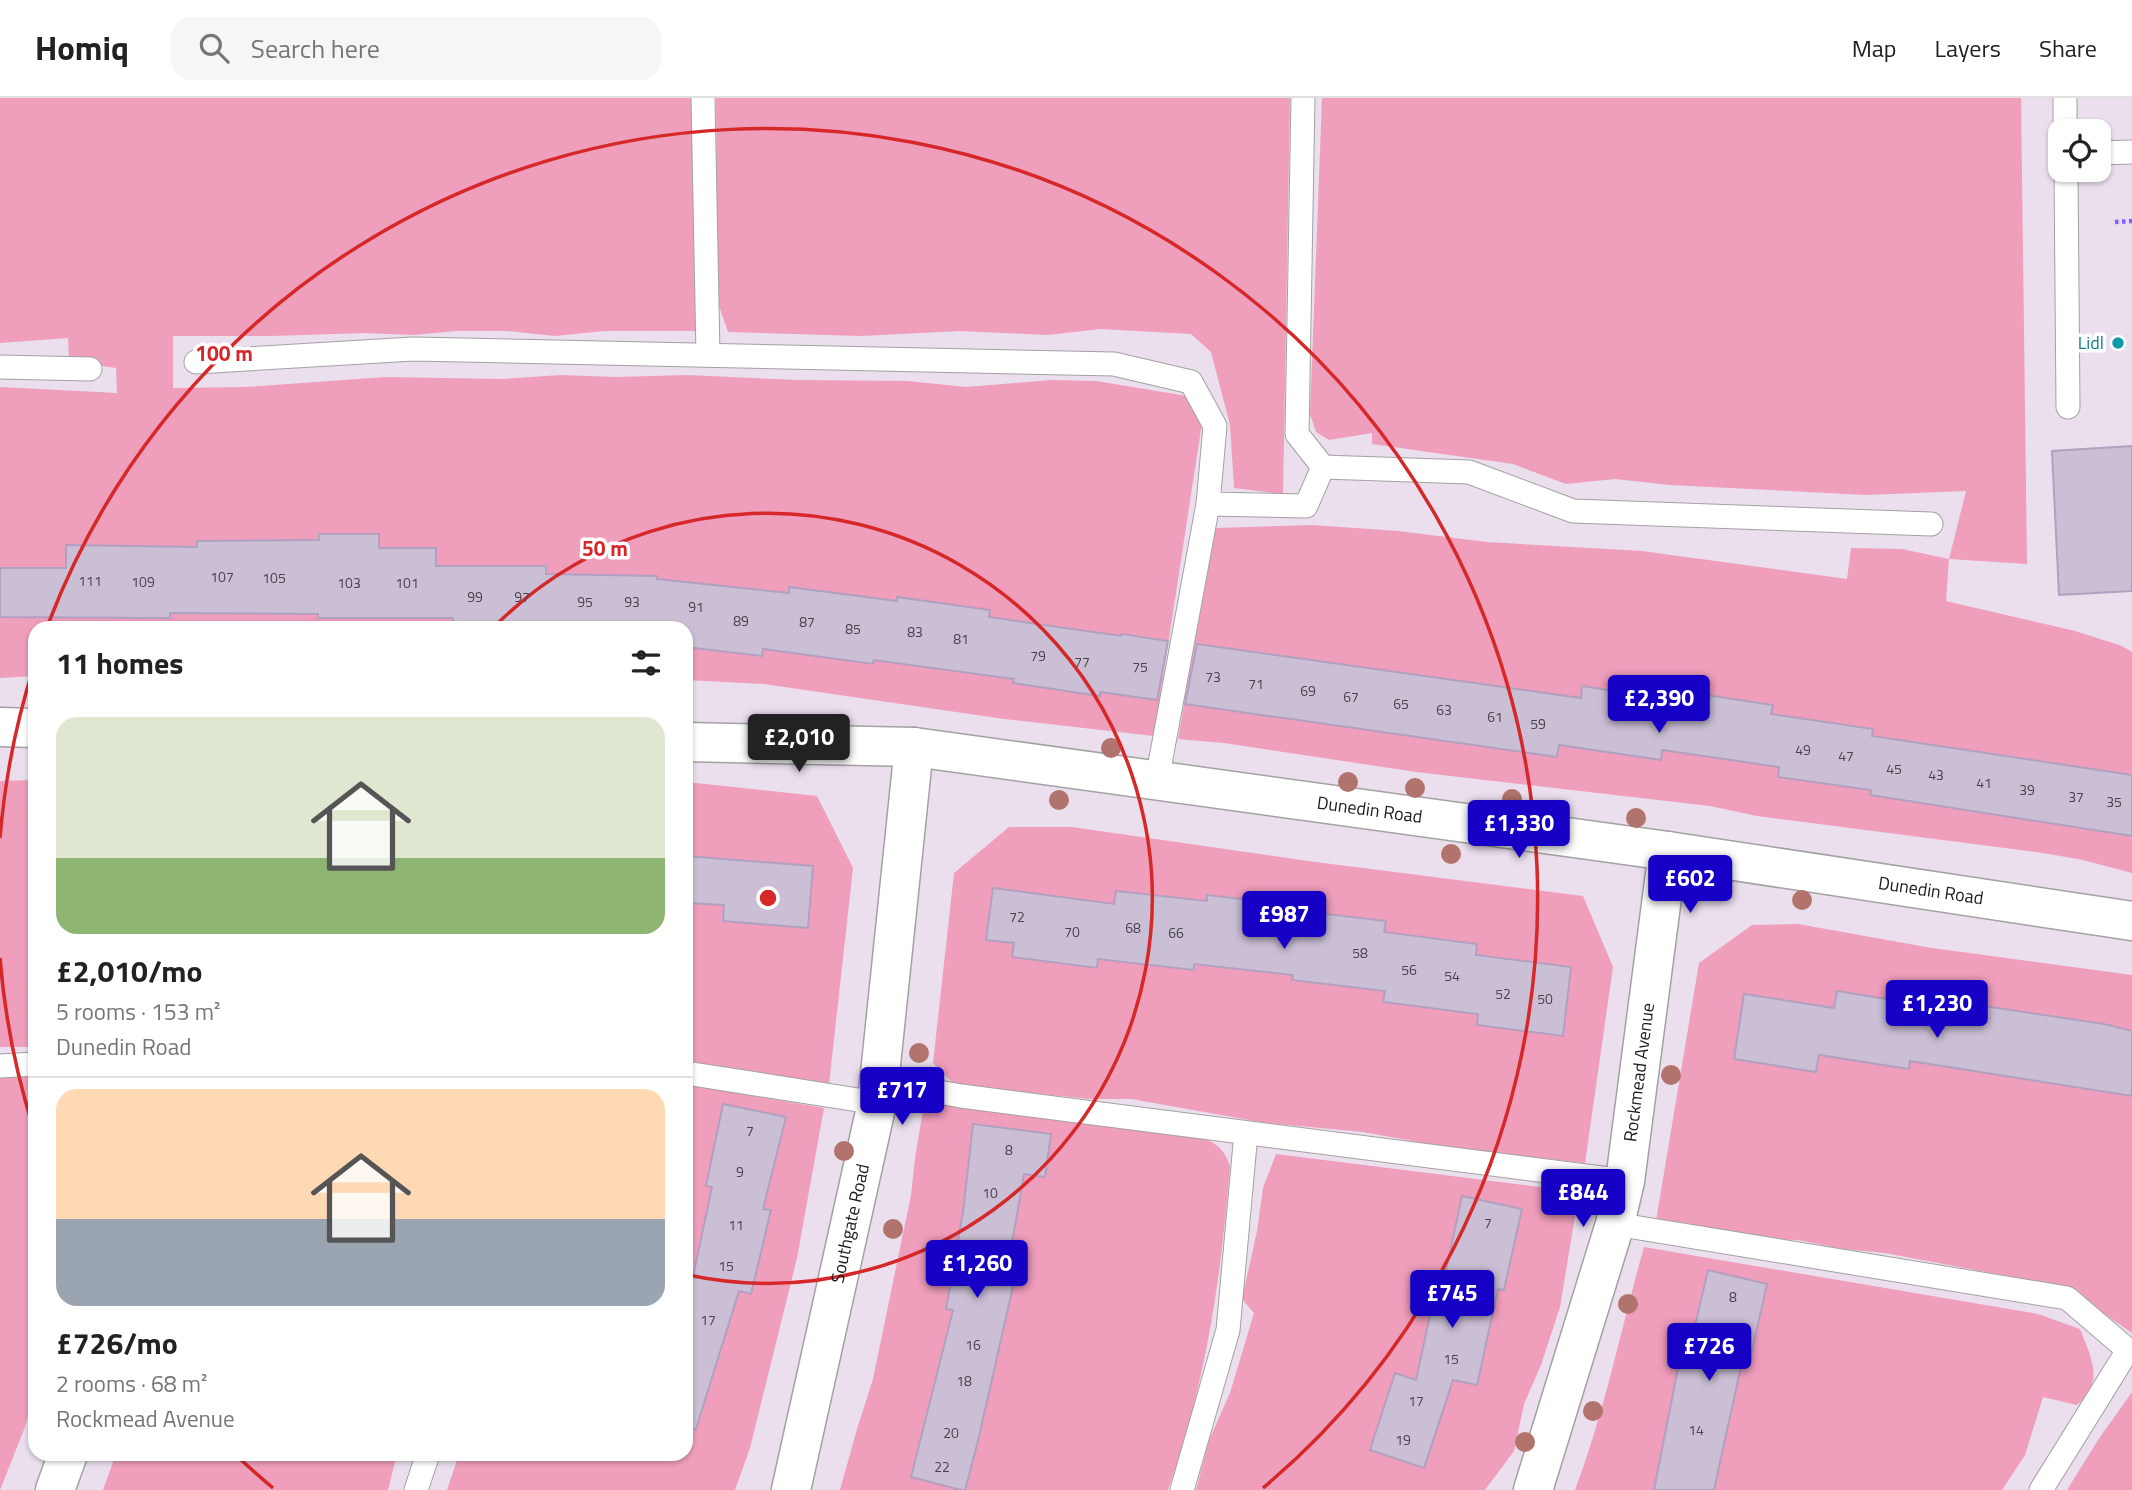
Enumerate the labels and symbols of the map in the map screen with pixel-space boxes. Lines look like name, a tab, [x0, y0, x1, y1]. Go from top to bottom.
place label: Lidl	[2078, 329, 2104, 356]
marker: Lidl	[2110, 335, 2126, 351]
text: 100 m	[195, 337, 253, 369]
text: 50 m	[582, 532, 628, 564]
house number: 107	[210, 566, 234, 587]
house number: 105	[262, 567, 286, 588]
house number: 111	[78, 570, 102, 591]
house number: 109	[131, 571, 155, 592]
house number: 103	[337, 572, 361, 593]
house number: 101	[395, 572, 419, 593]
house number: 99	[467, 586, 483, 607]
house number: 97	[514, 586, 530, 607]
house number: 95	[577, 591, 593, 612]
house number: 93	[624, 591, 640, 612]
house number: 91	[688, 596, 704, 617]
house number: 89	[733, 610, 749, 631]
house number: 87	[799, 611, 815, 632]
house number: 85	[845, 618, 861, 639]
house number: 83	[907, 621, 923, 642]
house number: 81	[953, 628, 969, 649]
house number: 79	[1030, 645, 1046, 666]
house number: 77	[1074, 651, 1090, 672]
house number: 75	[1132, 656, 1148, 677]
house number: 73	[1205, 666, 1221, 687]
house number: 71	[1248, 673, 1264, 694]
pin: £2,390	[1602, 676, 1716, 735]
house number: 69	[1300, 680, 1316, 701]
house number: 67	[1343, 686, 1359, 707]
house number: 65	[1393, 693, 1409, 714]
house number: 63	[1436, 699, 1452, 720]
house number: 61	[1487, 706, 1503, 727]
house number: 59	[1530, 713, 1546, 734]
pin: £2,010	[742, 714, 856, 774]
house number: 49	[1795, 739, 1811, 760]
house number: 47	[1838, 745, 1854, 766]
house number: 45	[1886, 758, 1902, 779]
house number: 43	[1928, 764, 1944, 785]
house number: 41	[1976, 772, 1992, 793]
house number: 39	[2019, 779, 2035, 800]
house number: 37	[2068, 786, 2084, 807]
street label: Dunedin Road	[1315, 789, 1424, 830]
house number: 35	[2106, 791, 2122, 812]
pin: £1,330	[1462, 800, 1576, 860]
pin: £602	[1649, 856, 1731, 915]
street label: Dunedin Road	[1876, 869, 1985, 911]
centre of rings	[756, 886, 780, 910]
pin: £987	[1243, 892, 1325, 951]
house number: 72	[1009, 906, 1025, 927]
house number: 68	[1125, 917, 1141, 938]
house number: 70	[1064, 921, 1080, 942]
house number: 66	[1168, 922, 1184, 943]
house number: 58	[1352, 942, 1368, 963]
house number: 56	[1401, 959, 1417, 980]
house number: 54	[1444, 965, 1460, 986]
pin: £1,230	[1880, 981, 1994, 1040]
house number: 52	[1495, 983, 1511, 1004]
house number: 50	[1537, 988, 1553, 1009]
street label: Rockmead Avenue	[1616, 1001, 1661, 1143]
pin: £717	[861, 1068, 943, 1127]
house number: 7	[746, 1120, 754, 1141]
house number: 8	[1005, 1139, 1013, 1160]
house number: 9	[736, 1161, 744, 1182]
street label: Southgate Road	[823, 1161, 876, 1286]
pin: £844	[1542, 1170, 1624, 1229]
house number: 10	[982, 1182, 998, 1203]
house number: 7	[1484, 1212, 1492, 1233]
house number: 11	[728, 1214, 744, 1235]
pin: £1,260	[920, 1240, 1034, 1300]
house number: 15	[718, 1255, 734, 1276]
pin: £745	[1411, 1270, 1493, 1330]
house number: 8	[1729, 1286, 1737, 1307]
house number: 17	[700, 1309, 716, 1330]
pin: £726	[1668, 1324, 1750, 1383]
house number: 16	[965, 1334, 981, 1355]
house number: 15	[1443, 1348, 1459, 1369]
house number: 18	[956, 1370, 972, 1391]
house number: 17	[1408, 1390, 1424, 1411]
house number: 14	[1688, 1419, 1704, 1440]
house number: 20	[943, 1422, 959, 1443]
house number: 19	[1395, 1429, 1411, 1450]
house number: 22	[934, 1456, 950, 1477]

